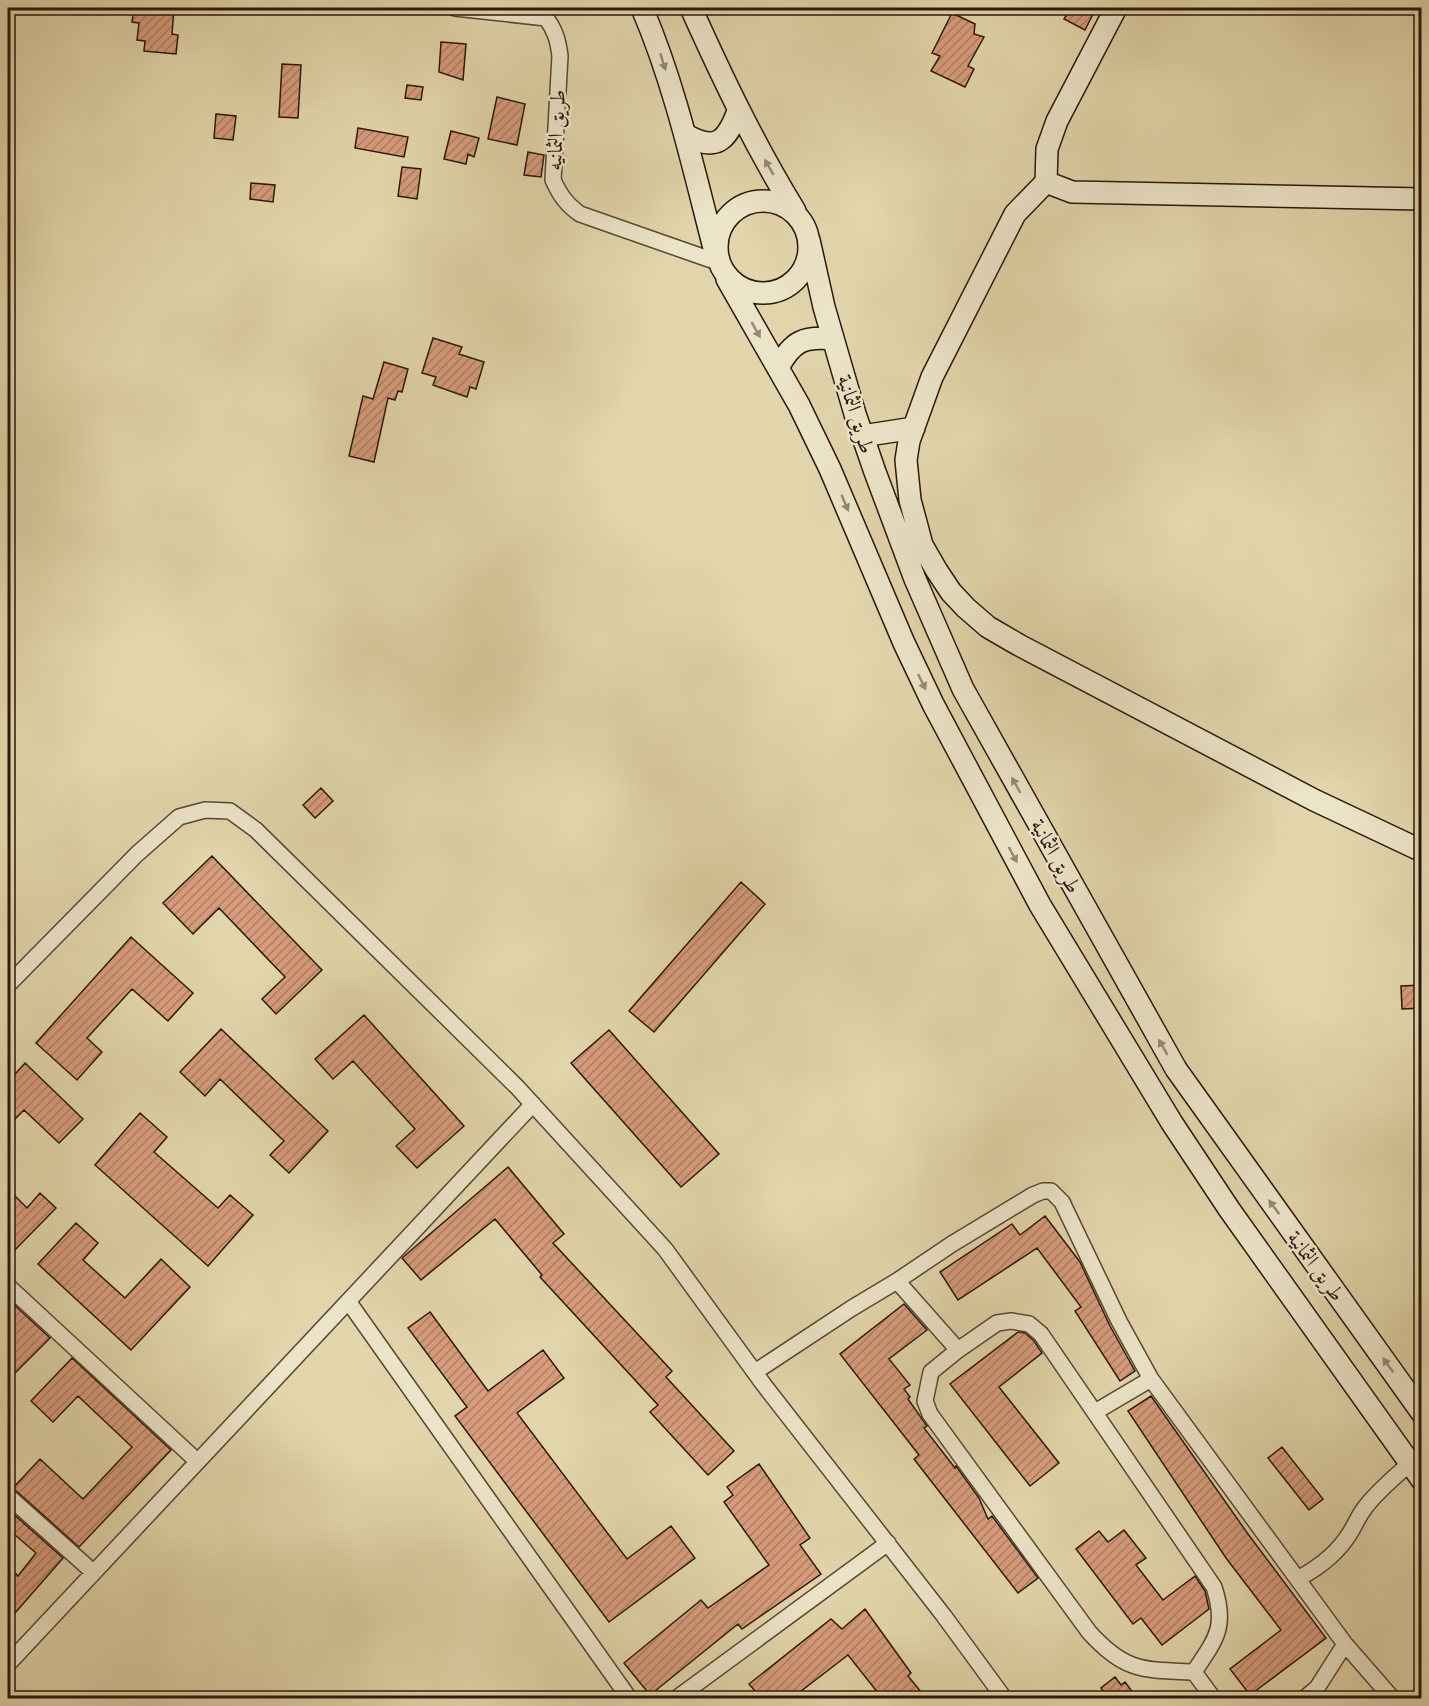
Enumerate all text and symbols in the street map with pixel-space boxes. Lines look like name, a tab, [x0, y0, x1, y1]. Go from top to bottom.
one-way arrow	[659, 53, 668, 71]
street label: طريق الثمانيه	[541, 89, 571, 171]
one-way arrow	[763, 159, 774, 175]
one-way arrow	[751, 321, 761, 338]
street label: طريق الثمانية	[832, 371, 880, 457]
one-way arrow	[840, 495, 849, 512]
one-way arrow	[918, 674, 927, 691]
one-way arrow	[1011, 776, 1021, 793]
street label: طريق الثمانية	[1025, 814, 1087, 898]
one-way arrow	[1008, 846, 1018, 863]
one-way arrow	[1158, 1038, 1168, 1055]
one-way arrow	[1268, 1199, 1280, 1215]
street label: طريق الثمانية	[1282, 1226, 1350, 1306]
one-way arrow	[1382, 1358, 1394, 1373]

